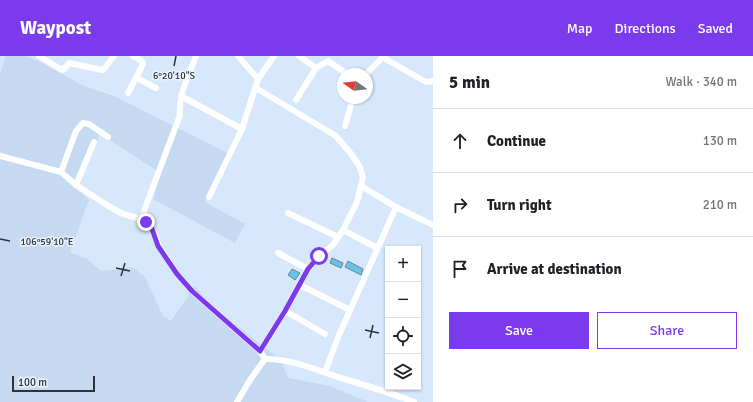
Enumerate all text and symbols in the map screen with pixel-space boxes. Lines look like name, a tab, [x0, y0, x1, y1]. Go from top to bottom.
text: Waypost	[20, 16, 91, 40]
text: Map	[567, 20, 593, 37]
text: Directions	[615, 20, 676, 37]
text: Saved	[698, 20, 733, 37]
north arrow	[337, 68, 373, 104]
text: 6°20'10"S	[153, 70, 196, 82]
text: 5 min	[449, 72, 490, 93]
text: Walk · 340 m	[666, 74, 737, 90]
icon: ahead	[449, 130, 471, 152]
text: Continue	[487, 132, 546, 150]
text: 130 m	[703, 133, 737, 149]
icon: right	[449, 194, 471, 216]
text: Turn right	[487, 196, 552, 214]
text: 210 m	[703, 197, 737, 213]
route end	[137, 213, 155, 231]
text: 106°59'10"E	[20, 236, 74, 248]
map controls	[385, 246, 421, 390]
button: +	[385, 246, 421, 282]
route start	[310, 247, 328, 265]
icon: arrive	[449, 258, 471, 280]
text: Arrive at destination	[487, 260, 622, 278]
button: −	[385, 282, 421, 318]
button: Save	[449, 312, 589, 349]
button: Share	[597, 312, 737, 349]
button: locate	[385, 318, 421, 354]
button: layers	[385, 354, 421, 390]
scale bar	[12, 374, 95, 393]
text: 100 m	[18, 376, 47, 389]

